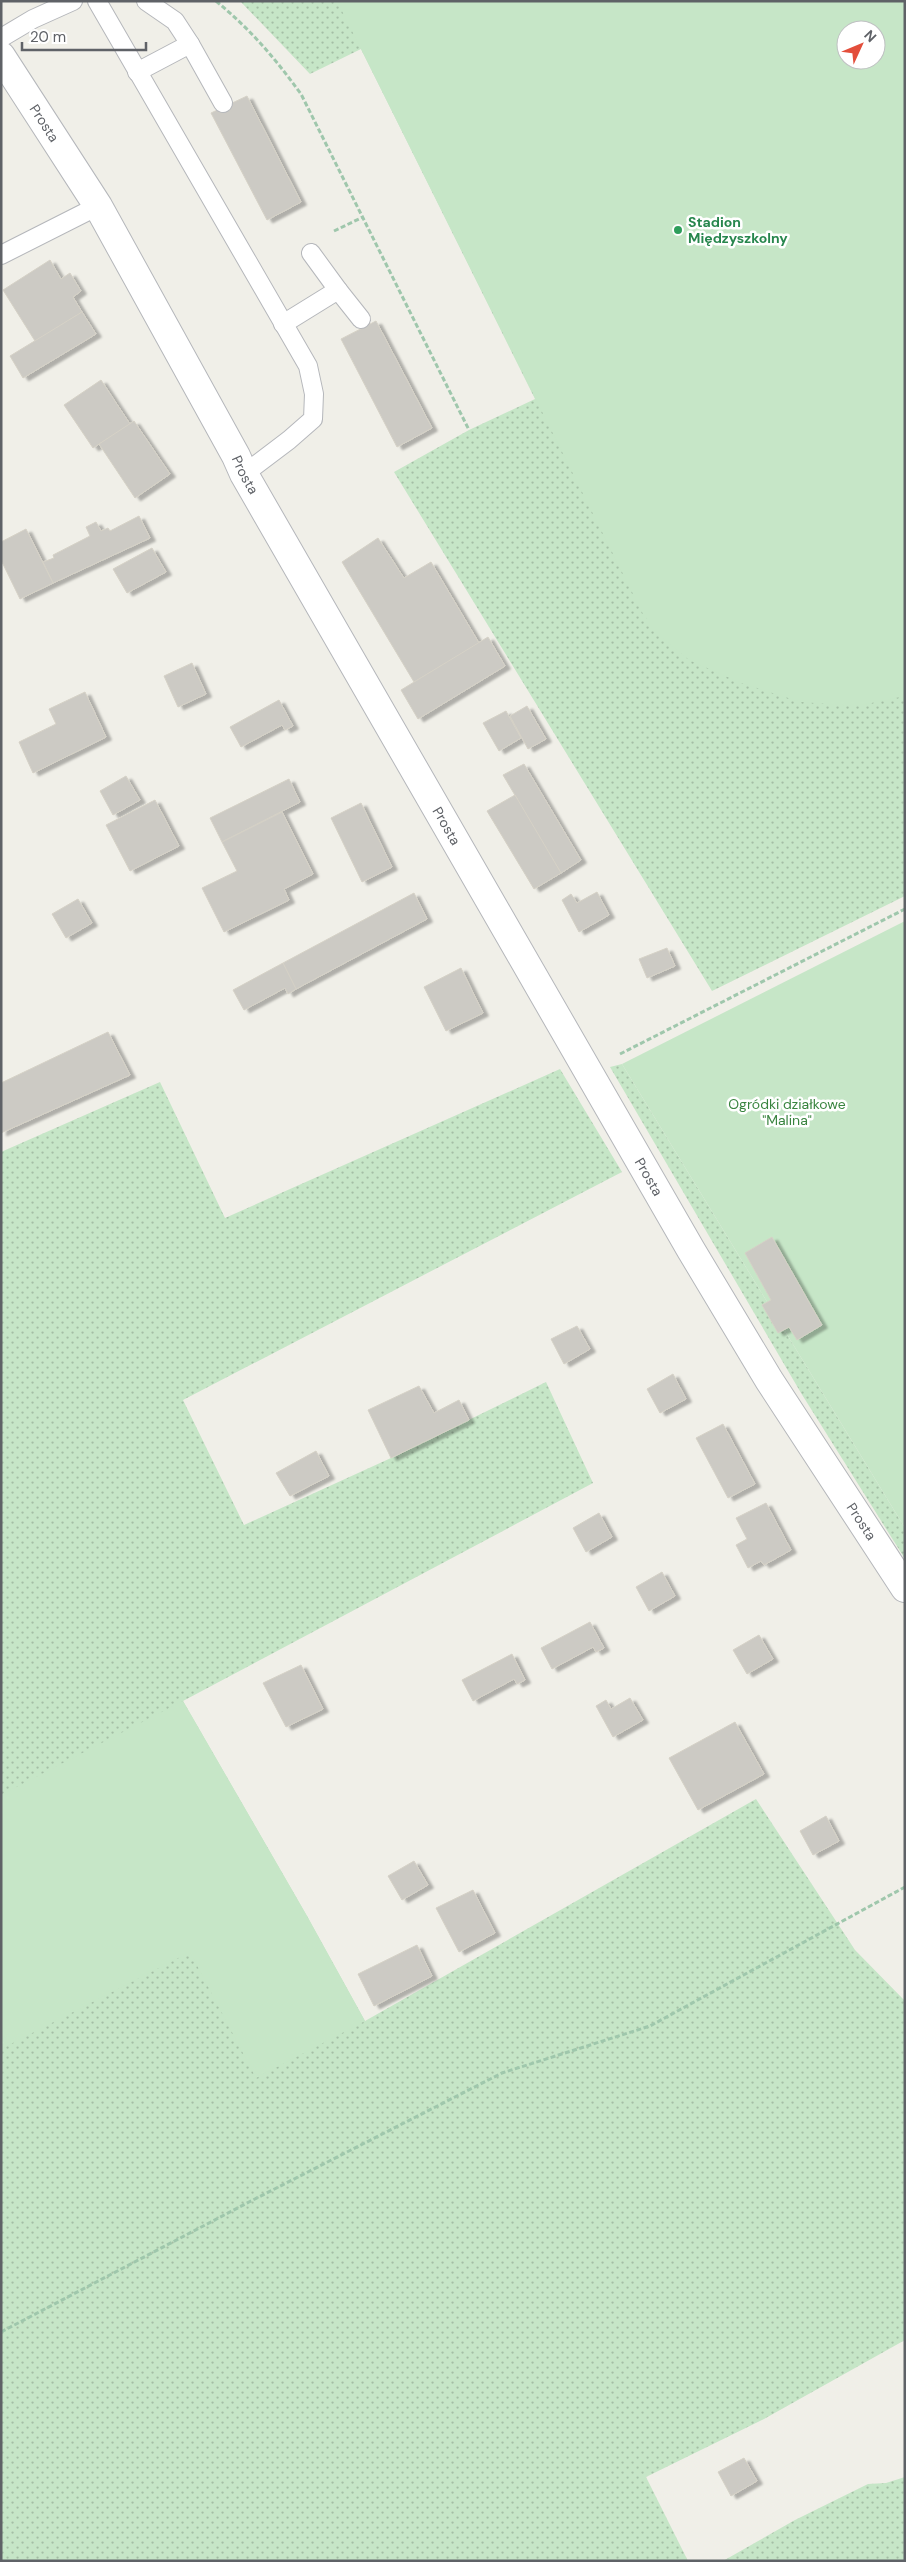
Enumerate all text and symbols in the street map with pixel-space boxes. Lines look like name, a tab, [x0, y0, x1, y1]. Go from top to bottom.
scale bar	[22, 20, 146, 52]
north arrow	[836, 20, 886, 70]
text: N	[860, 26, 880, 46]
text: 20 m	[30, 27, 66, 47]
street label: Prosta	[26, 101, 63, 145]
place label: Stadion Międzyszkolny	[688, 213, 788, 247]
marker: Stadion Międzyszkolny	[672, 224, 684, 236]
street label: Prosta	[228, 453, 263, 497]
street label: Prosta	[429, 804, 465, 848]
park label: Ogródki działkowe "Malina"	[728, 1095, 846, 1129]
street label: Prosta	[631, 1154, 667, 1199]
street label: Prosta	[843, 1499, 880, 1544]

